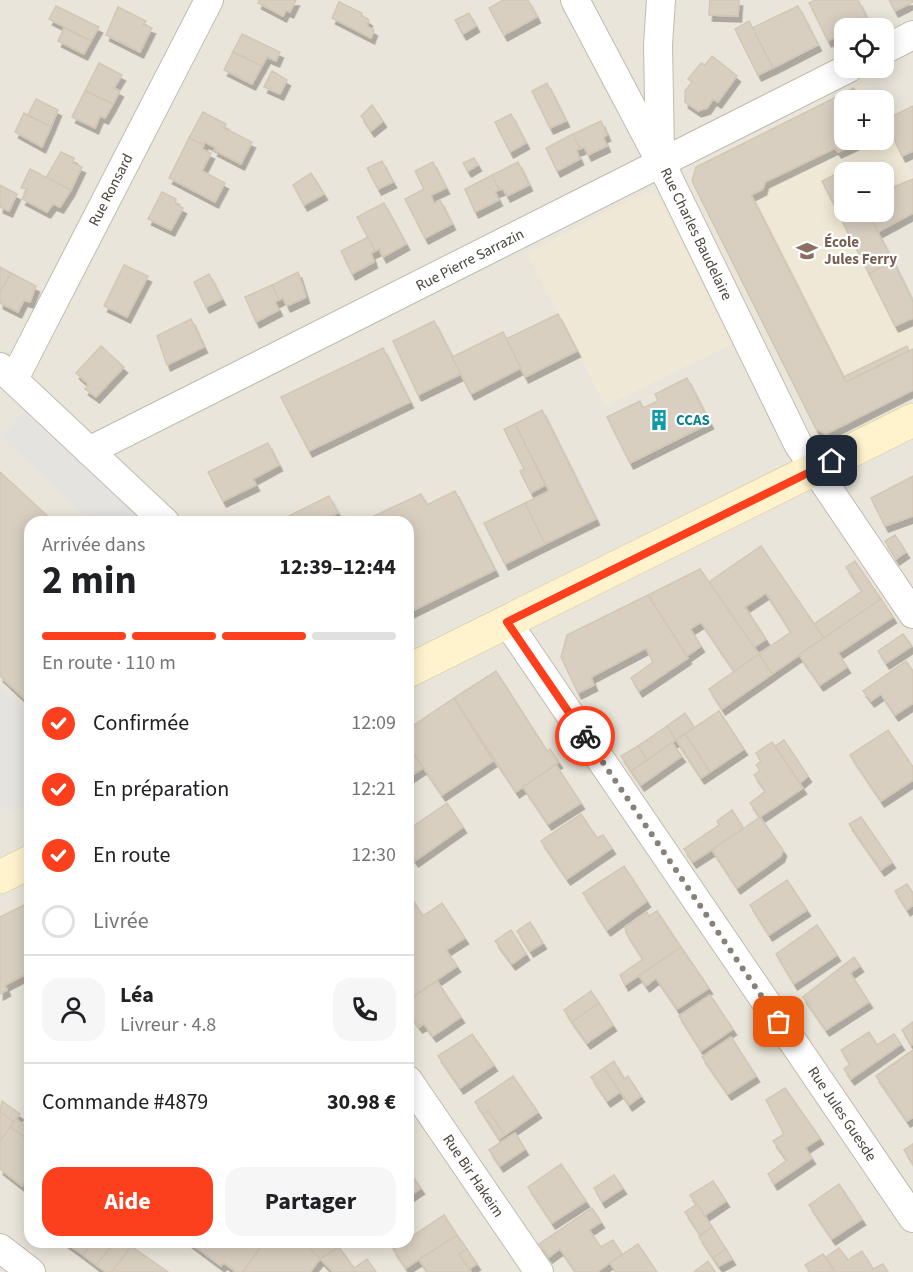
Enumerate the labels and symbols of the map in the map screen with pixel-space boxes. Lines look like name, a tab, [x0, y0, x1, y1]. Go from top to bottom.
street label: Rue Ronsard	[84, 150, 138, 230]
street label: Rue Charles Baudelaire	[655, 164, 737, 304]
street label: Rue Pierre Sarrazin	[412, 224, 528, 296]
place label: École Jules Ferry	[824, 232, 897, 270]
school or university icon: École Jules Ferry	[795, 239, 819, 263]
building icon: CCAS	[647, 408, 671, 432]
place label: CCAS	[676, 410, 710, 431]
pin	[806, 435, 857, 486]
courier	[555, 706, 615, 766]
pin	[753, 996, 804, 1047]
street label: Rue Jules Guesde	[803, 1063, 881, 1165]
street label: Rue Bir Hakeim	[437, 1130, 509, 1222]

